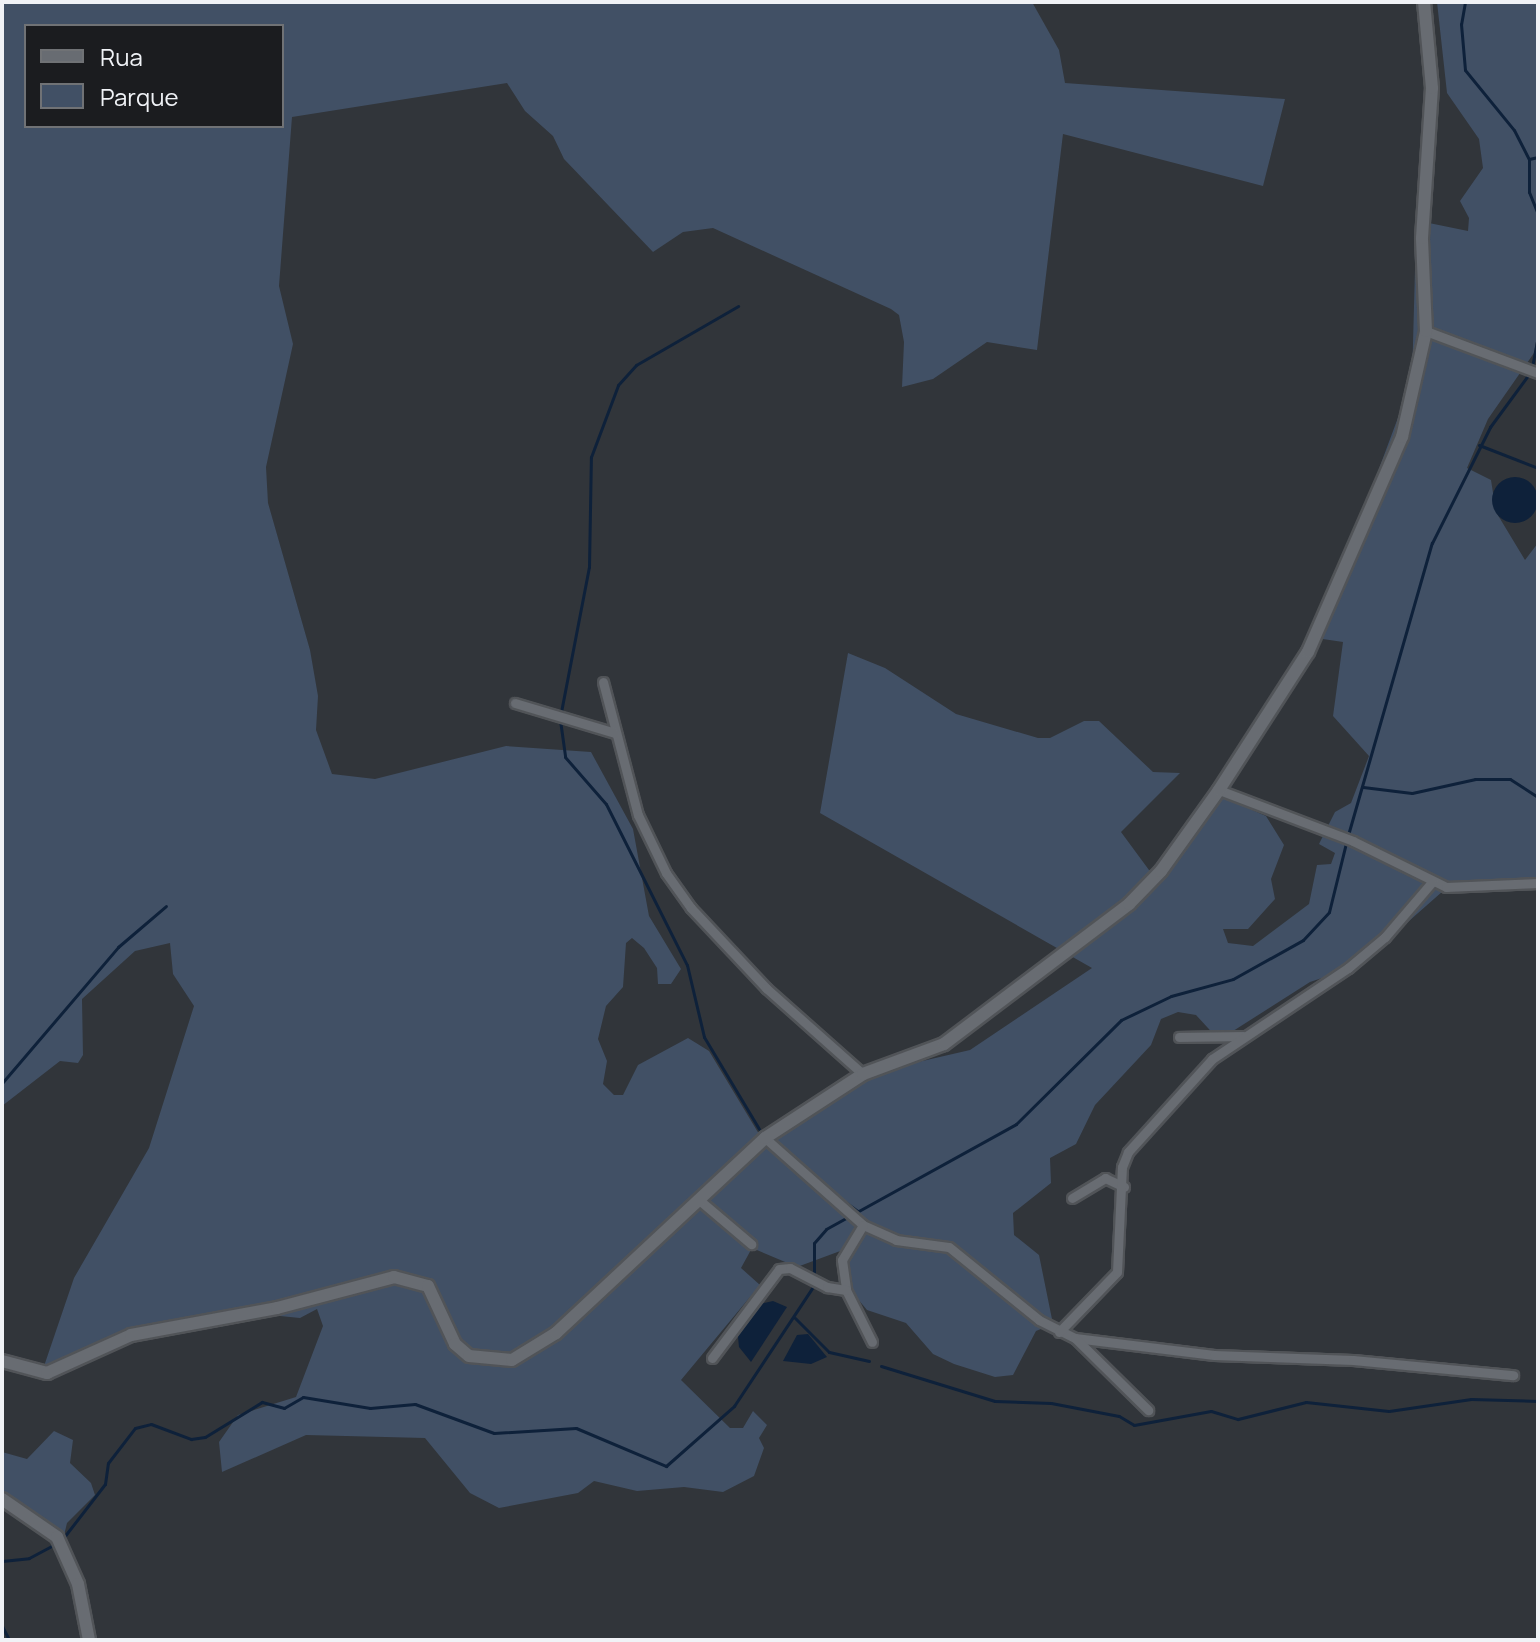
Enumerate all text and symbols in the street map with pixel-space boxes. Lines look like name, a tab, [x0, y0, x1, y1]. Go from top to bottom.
legend	[24, 24, 284, 128]
text: Rua	[100, 40, 143, 73]
text: Parque	[100, 80, 178, 113]

